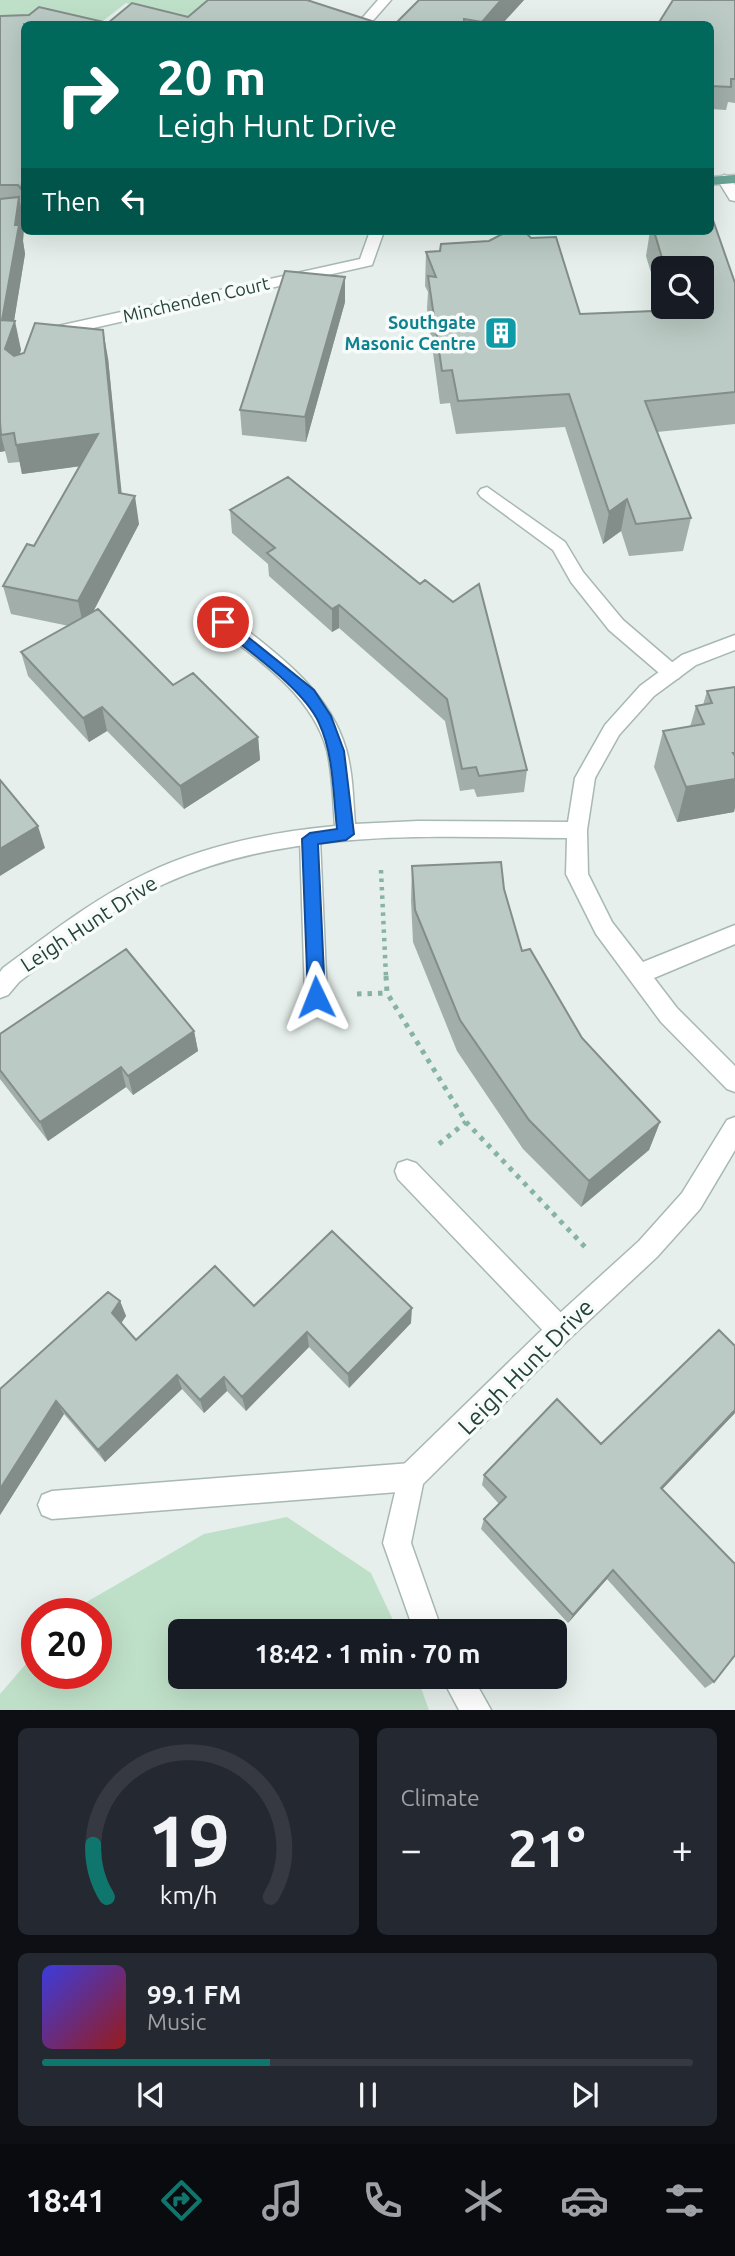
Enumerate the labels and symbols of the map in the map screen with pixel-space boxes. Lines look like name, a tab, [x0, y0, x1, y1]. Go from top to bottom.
street label: Minchenden Court	[121, 272, 271, 326]
place label: Southgate Masonic Centre	[345, 312, 476, 353]
building icon: Southgate Masonic Centre	[482, 314, 520, 352]
pin	[193, 592, 253, 652]
street label: Leigh Hunt Drive	[16, 870, 161, 976]
position arrow	[279, 960, 353, 1034]
street label: Leigh Hunt Drive	[452, 1293, 599, 1440]
speed limit sign: 20	[21, 1598, 112, 1689]

